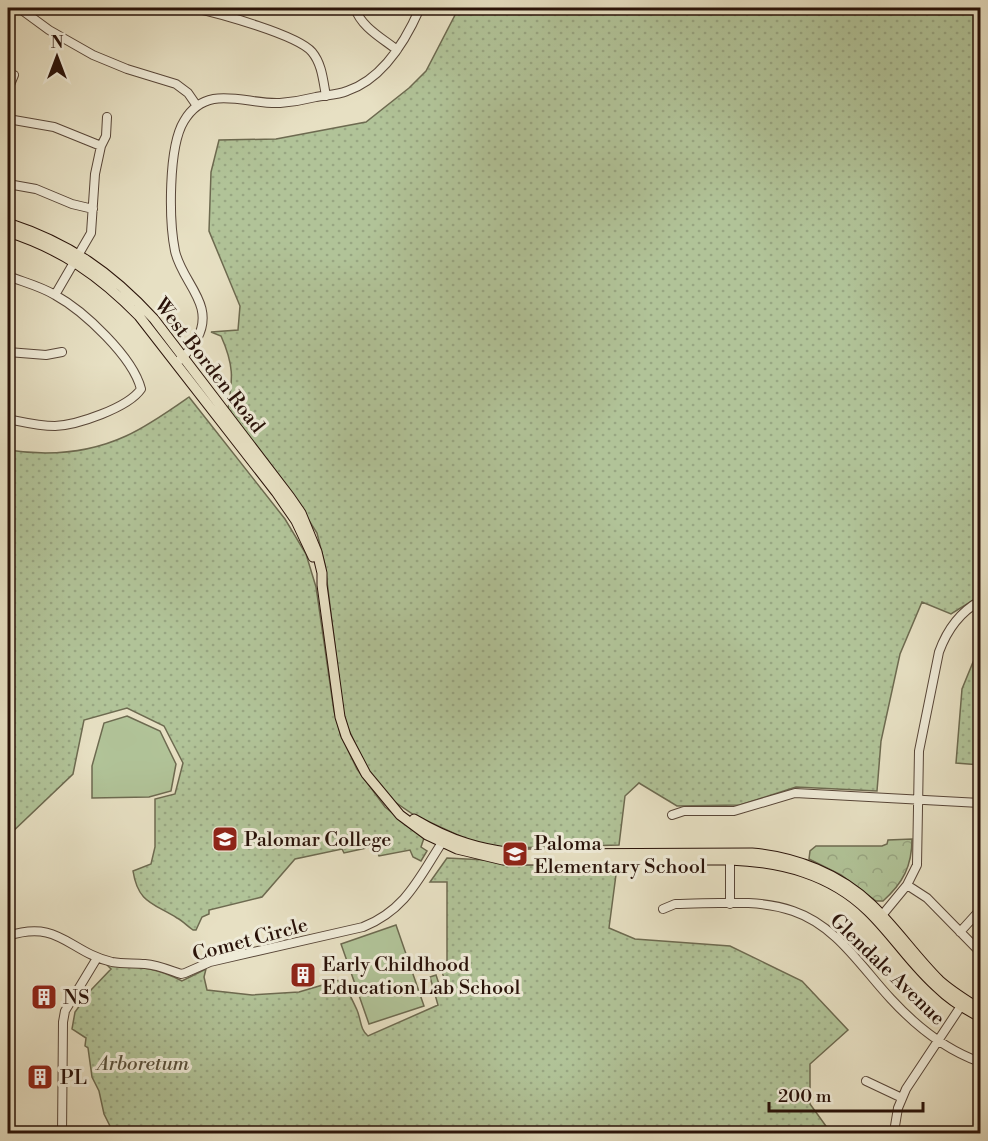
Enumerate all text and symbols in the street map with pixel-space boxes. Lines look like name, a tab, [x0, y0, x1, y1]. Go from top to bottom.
north arrow	[27, 27, 87, 87]
text: N	[51, 33, 64, 53]
street label: West Borden Road	[148, 293, 270, 439]
school or university icon: Palomar College	[210, 824, 240, 854]
place label: Palomar College	[244, 828, 391, 853]
place label: Paloma Elementary School	[534, 832, 706, 880]
school or university icon: Paloma Elementary School	[500, 839, 530, 869]
street label: Glendale Avenue	[824, 909, 950, 1031]
street label: Comet Circle	[190, 913, 311, 968]
place label: Early Childhood Education Lab School	[322, 953, 520, 1001]
building icon: Early Childhood Education Lab School	[288, 960, 318, 990]
building icon: NS	[29, 982, 59, 1012]
place label: NS	[63, 986, 89, 1011]
park label: Arboretum	[95, 1052, 190, 1077]
building icon: PL	[25, 1062, 55, 1092]
place label: PL	[60, 1066, 87, 1091]
scale bar	[769, 1075, 924, 1113]
text: 200 m	[778, 1085, 832, 1108]

